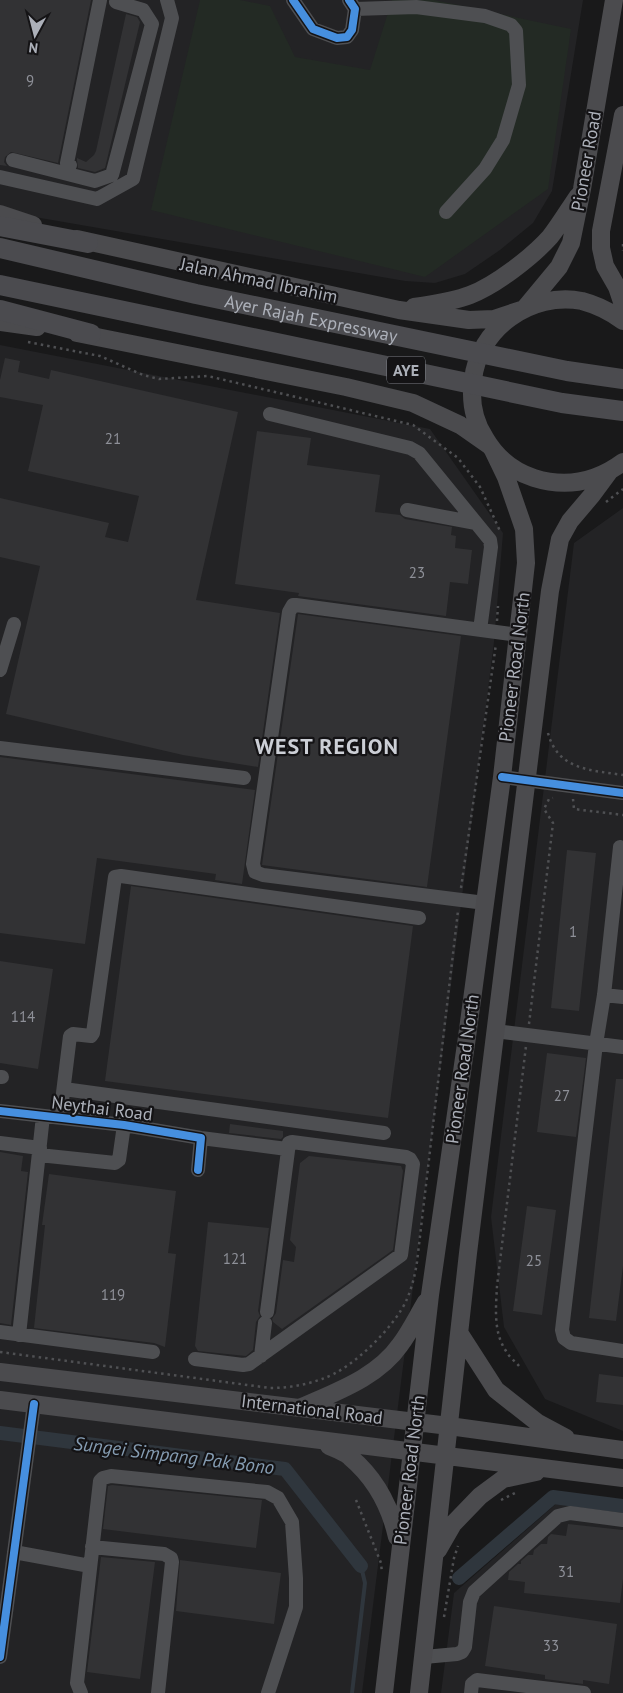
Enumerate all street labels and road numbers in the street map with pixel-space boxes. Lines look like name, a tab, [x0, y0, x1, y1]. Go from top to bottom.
street label: Pioneer Road	[566, 109, 606, 213]
street label: Jalan Ahmad Ibrahim	[177, 252, 340, 308]
street label: Ayer Rajah Expressway	[223, 289, 400, 347]
road number: AYE	[387, 356, 425, 384]
street label: Pioneer Road North	[493, 591, 535, 743]
street label: Pioneer Road North	[440, 993, 484, 1145]
street label: Neythai Road	[50, 1090, 154, 1126]
street label: International Road	[240, 1389, 384, 1429]
street label: Pioneer Road North	[388, 1394, 430, 1546]

